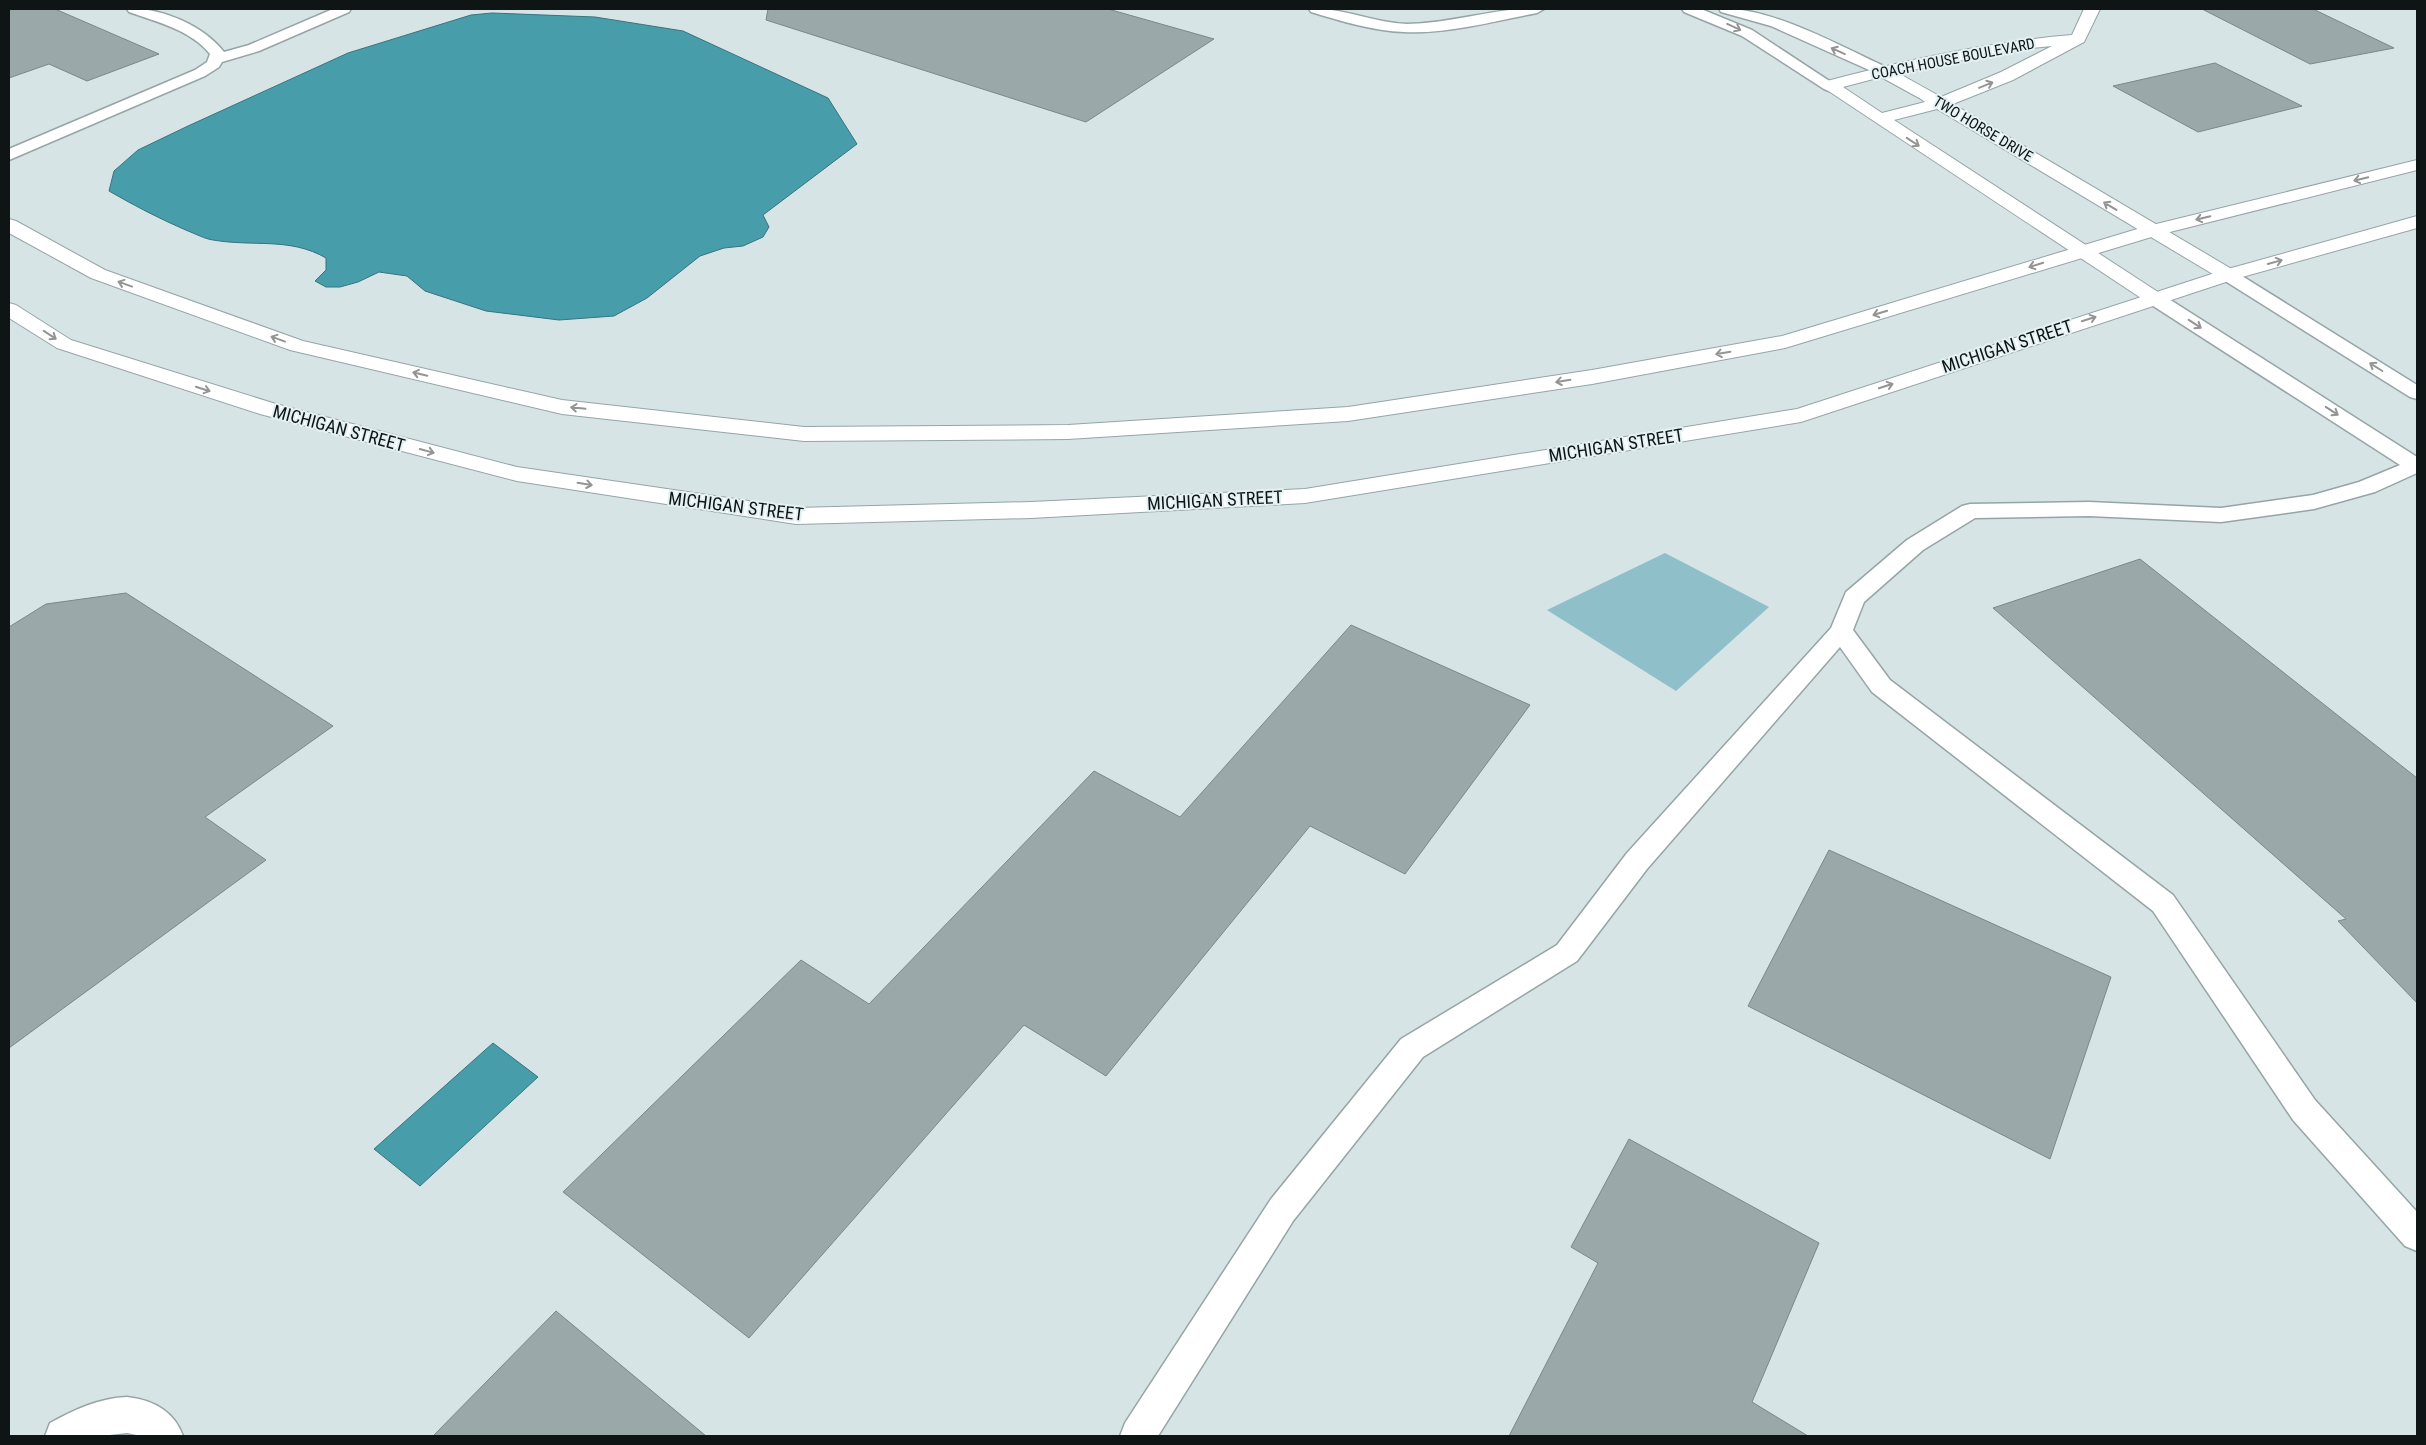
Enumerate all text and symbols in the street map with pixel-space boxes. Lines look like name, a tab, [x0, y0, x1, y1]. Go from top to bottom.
one-way arrow	[1726, 23, 1741, 33]
street label: COACH HOUSE BOULEVARD	[1870, 34, 2036, 84]
one-way arrow	[1831, 46, 1846, 55]
one-way arrow	[1978, 79, 1993, 88]
street label: TWO HORSE DRIVE	[1930, 92, 2036, 166]
one-way arrow	[1906, 137, 1920, 147]
one-way arrow	[2353, 175, 2369, 184]
one-way arrow	[2103, 201, 2117, 211]
one-way arrow	[2196, 214, 2212, 224]
one-way arrow	[2266, 256, 2282, 266]
one-way arrow	[2028, 261, 2044, 271]
one-way arrow	[118, 279, 134, 288]
one-way arrow	[1873, 309, 1889, 318]
one-way arrow	[2081, 314, 2096, 323]
street label: MICHIGAN STREET	[1939, 315, 2075, 377]
one-way arrow	[2188, 319, 2202, 329]
one-way arrow	[42, 330, 56, 340]
one-way arrow	[271, 334, 287, 343]
one-way arrow	[1715, 349, 1731, 359]
one-way arrow	[2369, 361, 2383, 371]
one-way arrow	[412, 369, 428, 378]
one-way arrow	[1555, 377, 1571, 387]
one-way arrow	[1878, 381, 1894, 391]
one-way arrow	[194, 384, 210, 394]
street label: MICHIGAN STREET	[271, 400, 407, 456]
one-way arrow	[571, 404, 587, 413]
one-way arrow	[2325, 406, 2339, 417]
street label: MICHIGAN STREET	[1547, 424, 1685, 466]
one-way arrow	[418, 446, 434, 456]
one-way arrow	[577, 480, 593, 490]
street label: MICHIGAN STREET	[1147, 486, 1283, 514]
street label: MICHIGAN STREET	[667, 487, 805, 525]

